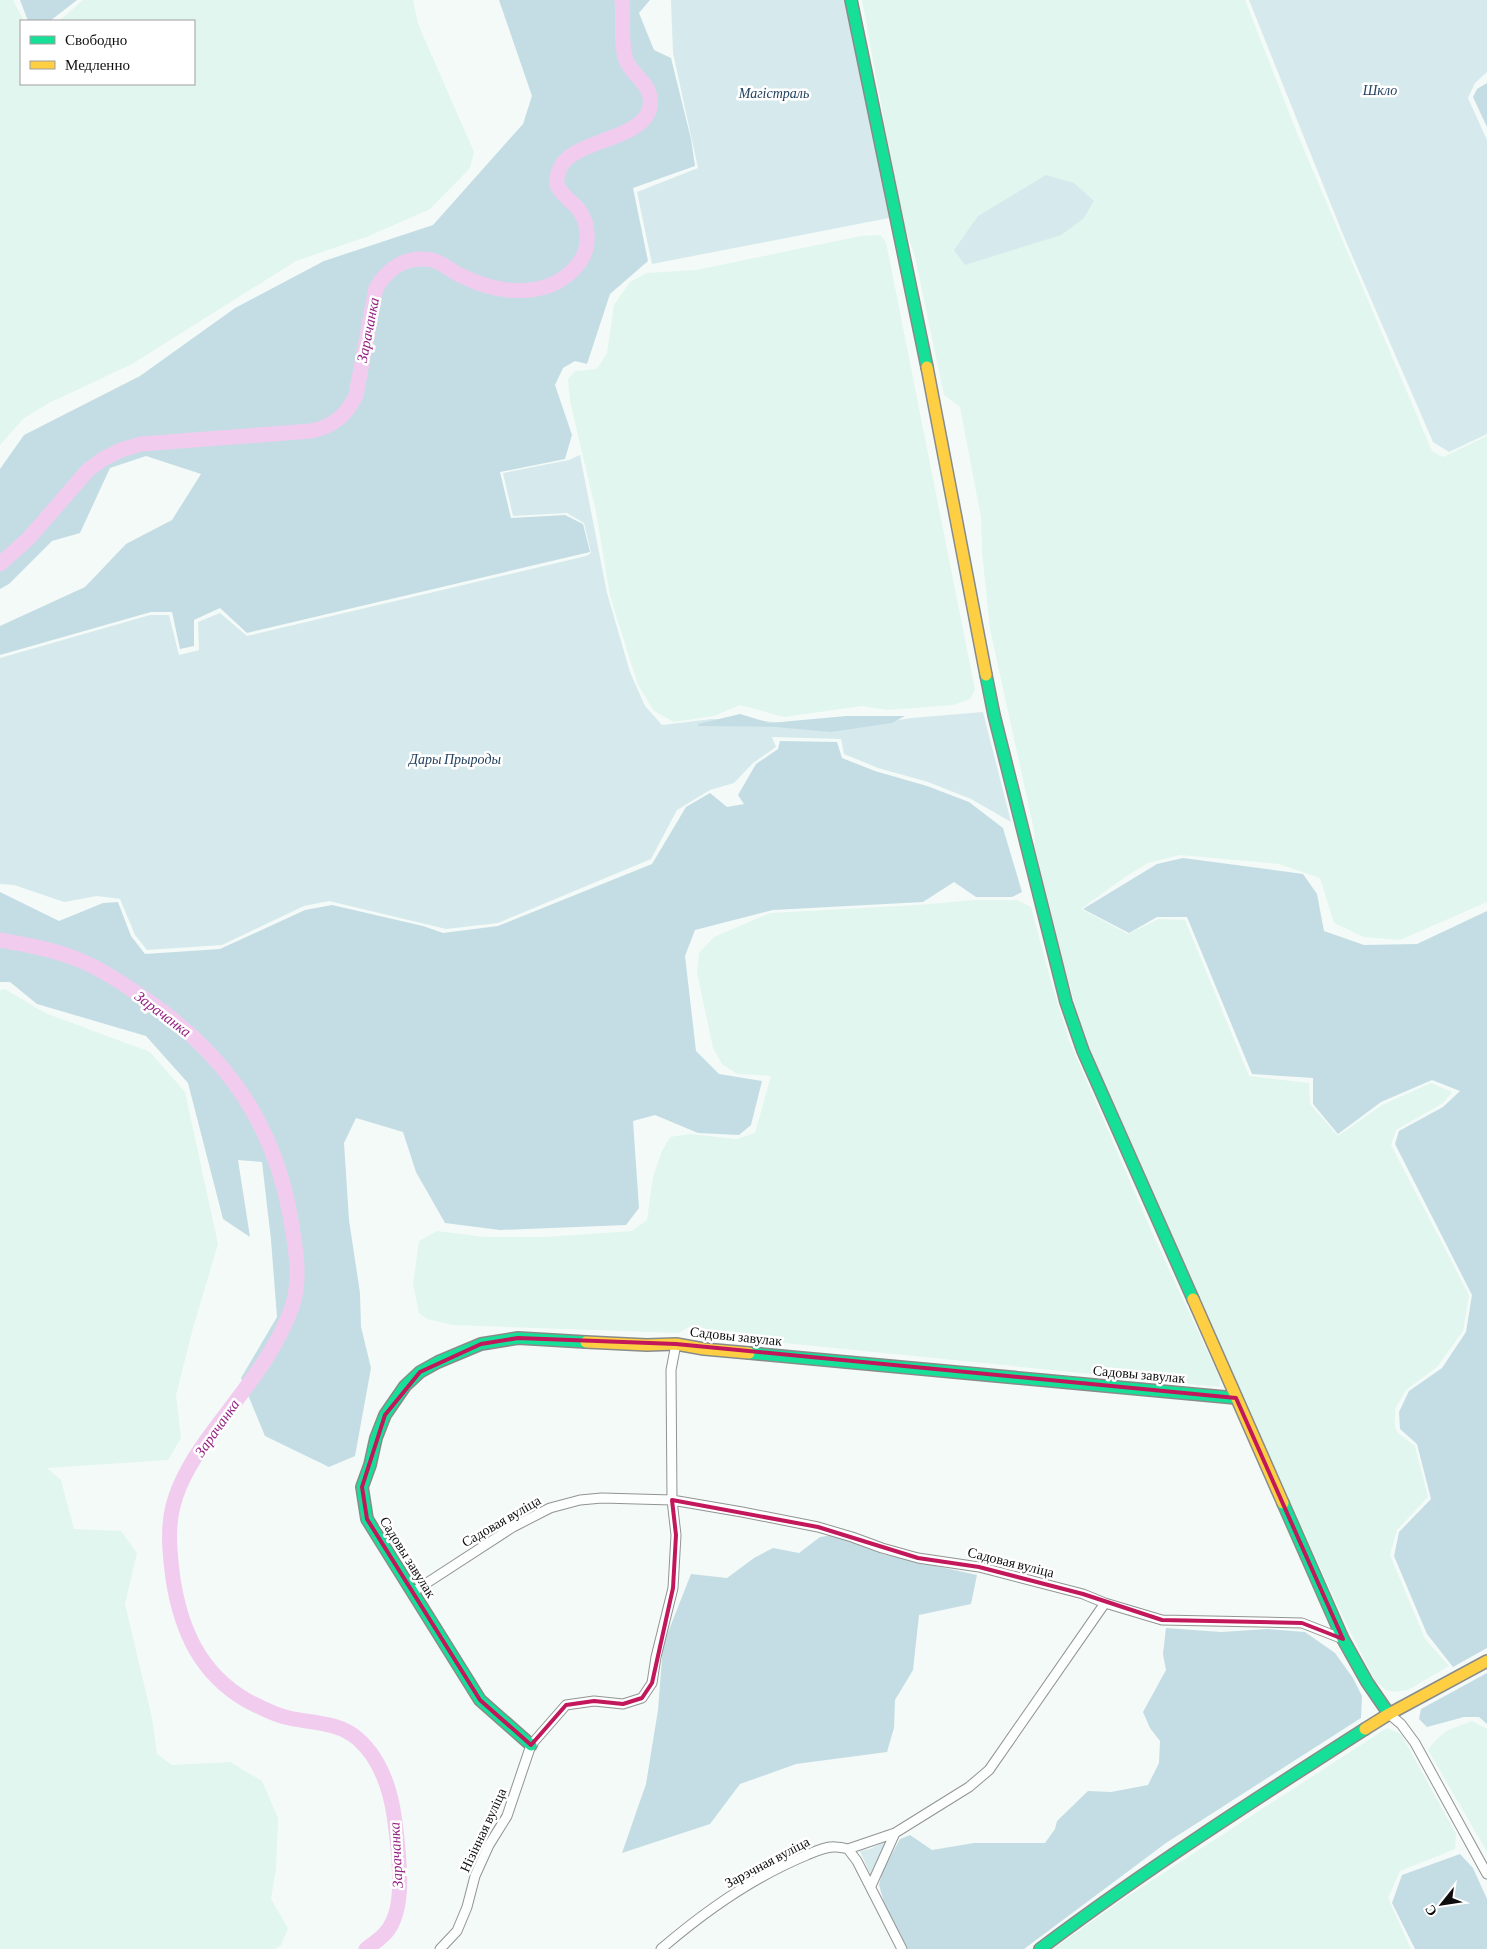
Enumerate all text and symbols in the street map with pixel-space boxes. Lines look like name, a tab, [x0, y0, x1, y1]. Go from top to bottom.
legend	[20, 20, 195, 85]
text: Свободно	[65, 32, 127, 48]
text: Медленно	[65, 57, 130, 73]
park label: Шкло	[1362, 82, 1397, 98]
park label: Магістраль	[738, 85, 809, 101]
water label: Зарачанка	[354, 296, 382, 364]
park label: Дары Прыроды	[407, 751, 501, 767]
water label: Зарачанка	[132, 988, 194, 1040]
street label: Садовы завулак	[689, 1323, 783, 1349]
street label: Садовы завулак	[1092, 1362, 1186, 1386]
water label: Зарачанка	[192, 1396, 242, 1460]
street label: Садовая вуліца	[459, 1492, 544, 1550]
street label: Садовы завулак	[377, 1513, 439, 1601]
street label: Садовая вуліца	[966, 1544, 1057, 1581]
street label: Нізінная вуліца	[457, 1785, 510, 1875]
water label: Зарачанка	[386, 1822, 406, 1888]
street label: Зарэчная вуліца	[722, 1833, 813, 1891]
north arrow	[1417, 1879, 1467, 1929]
text: С	[1421, 1902, 1440, 1919]

